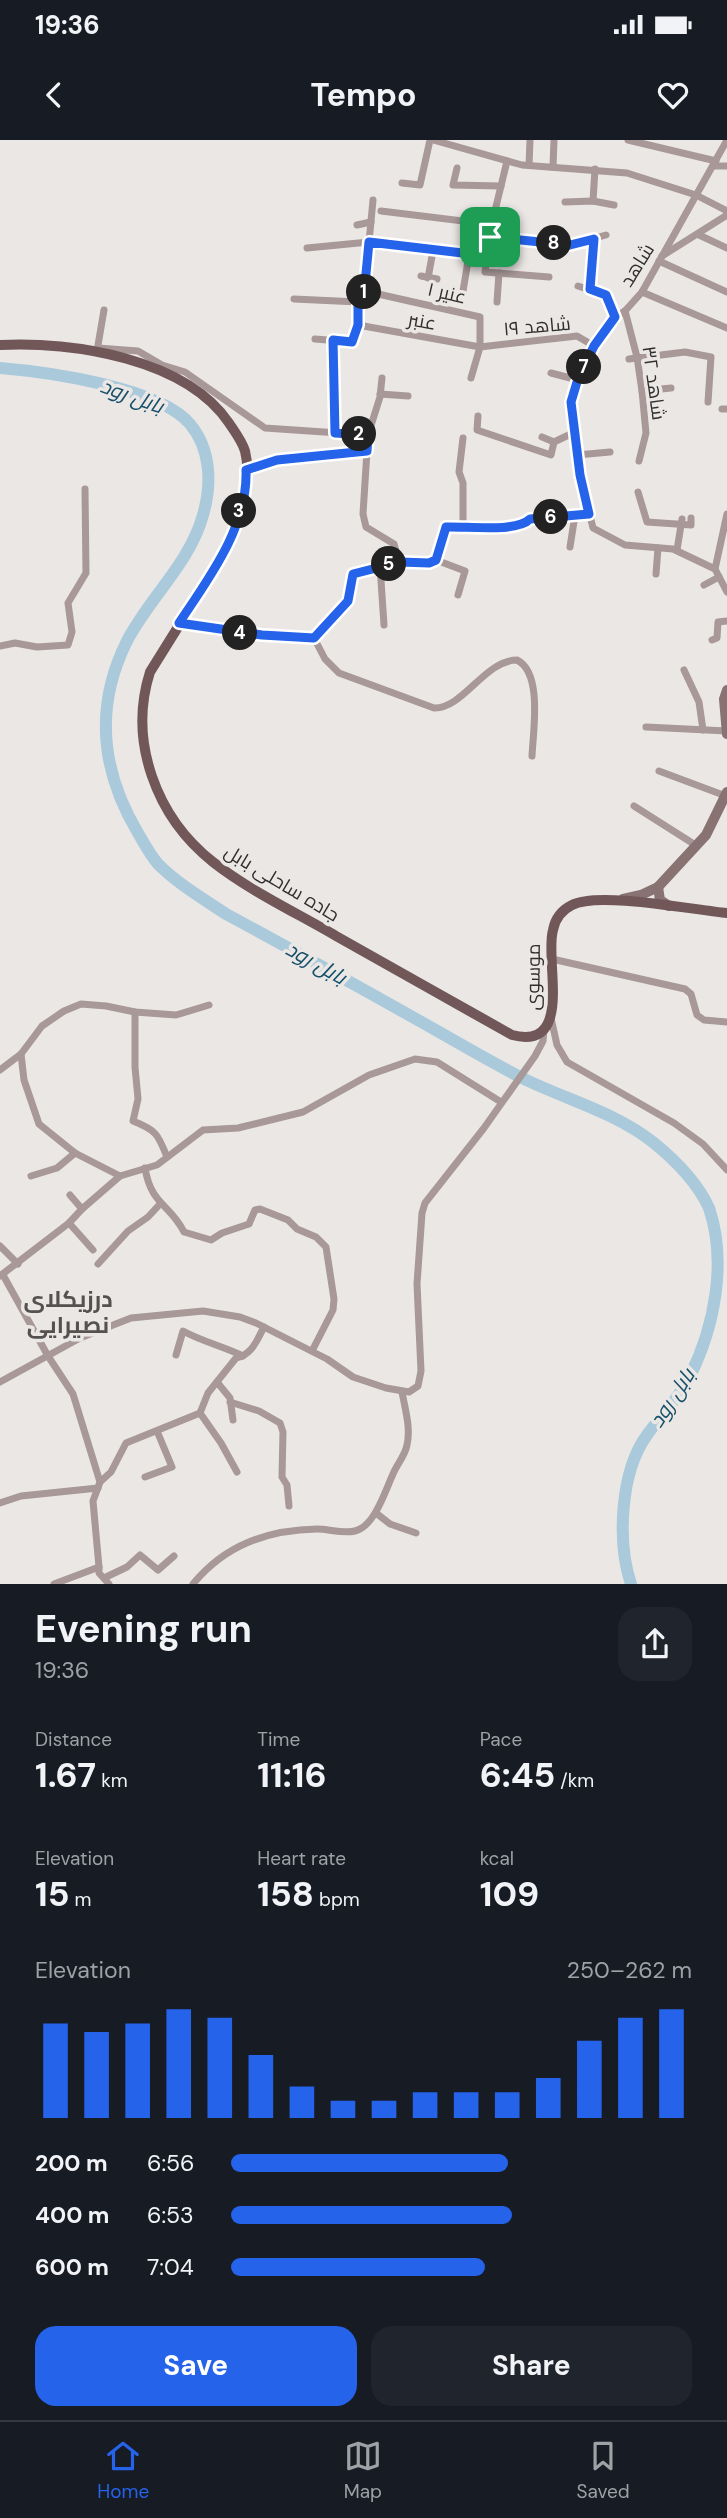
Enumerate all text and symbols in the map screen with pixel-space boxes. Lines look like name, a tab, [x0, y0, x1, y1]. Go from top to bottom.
text: 19:36	[35, 8, 100, 42]
text: Tempo	[310, 74, 417, 116]
icon: back	[35, 76, 73, 114]
icon: heart	[654, 76, 692, 114]
pin	[460, 207, 520, 267]
icon: arrive	[471, 218, 509, 256]
pin: 8	[536, 226, 572, 260]
text: 8	[547, 230, 560, 255]
street label: شاهد	[614, 239, 660, 291]
pin: 1	[346, 274, 382, 310]
street label: عنیر ۱	[425, 276, 469, 310]
text: 1	[360, 279, 367, 304]
street label: عنبر	[405, 306, 438, 336]
street label: شاهد ۱۹	[502, 311, 572, 341]
street label: شاهد ۳۲	[636, 344, 672, 422]
pin: 7	[566, 350, 602, 384]
text: 7	[578, 354, 589, 379]
water label: بابل رود	[97, 372, 169, 421]
pin: 2	[342, 416, 376, 452]
text: 2	[353, 421, 364, 446]
pin: 3	[222, 494, 256, 528]
text: 3	[233, 498, 244, 523]
pin: 6	[534, 500, 568, 534]
text: 6	[544, 504, 557, 529]
pin: 5	[372, 546, 406, 582]
text: 5	[383, 551, 394, 576]
pin: 4	[222, 616, 258, 650]
text: 4	[233, 620, 246, 645]
street label: جاده ساحلی بابل	[220, 839, 344, 927]
water label: بابل رود	[281, 935, 352, 992]
street label: موسوی	[520, 943, 546, 1011]
district label: درزیکلای نصیرایی	[23, 1284, 113, 1340]
water label: بابل رود	[643, 1362, 702, 1433]
text: Evening run	[35, 1604, 252, 1654]
button: share	[618, 1607, 692, 1681]
text: 19:36	[35, 1655, 89, 1685]
text: Distance	[35, 1727, 112, 1752]
text: Time	[257, 1727, 300, 1752]
text: Pace	[480, 1727, 522, 1752]
text: 1.67	[35, 1752, 96, 1798]
text: 11:16	[257, 1752, 327, 1798]
text: 6:45	[480, 1752, 555, 1798]
text: km	[96, 1768, 128, 1793]
text: /km	[555, 1768, 594, 1793]
text: Elevation	[35, 1846, 114, 1871]
text: Heart rate	[257, 1846, 346, 1871]
text: kcal	[480, 1846, 514, 1871]
text: 15	[35, 1871, 70, 1917]
text: 158	[257, 1871, 314, 1917]
text: 109	[480, 1871, 539, 1917]
text: m	[70, 1887, 92, 1912]
text: bpm	[314, 1887, 360, 1912]
text: Elevation	[35, 1955, 131, 1985]
text: 250–262 m	[567, 1955, 692, 1985]
text: 200 m	[35, 2148, 108, 2178]
text: 6:56	[147, 2148, 195, 2178]
text: 400 m	[35, 2200, 109, 2230]
text: 6:53	[147, 2200, 194, 2230]
text: 600 m	[35, 2252, 109, 2282]
text: 7:04	[147, 2252, 194, 2282]
button: Save	[35, 2326, 357, 2406]
button: Share	[371, 2326, 692, 2406]
tab: Home	[97, 2437, 149, 2504]
tab: Map	[344, 2437, 382, 2504]
tab: Saved	[576, 2437, 630, 2504]

